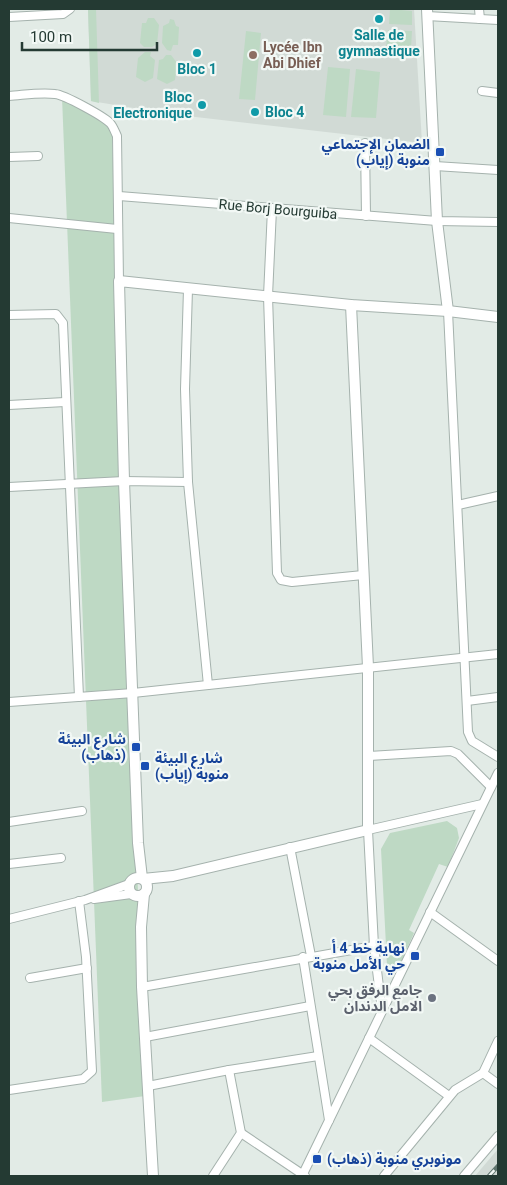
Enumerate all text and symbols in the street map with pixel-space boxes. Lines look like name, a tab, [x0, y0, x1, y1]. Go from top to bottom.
marker: Salle de gymnastique	[373, 13, 385, 25]
scale bar	[22, 20, 158, 52]
place label: Salle de gymnastique	[338, 27, 420, 59]
text: 100 m	[30, 28, 72, 46]
place label: Lycée Ibn Abi Dhief	[263, 39, 323, 71]
marker: Bloc 1	[191, 47, 203, 59]
marker: Lycée Ibn Abi Dhief	[247, 49, 259, 61]
place label: Bloc 1	[177, 61, 217, 77]
place label: Bloc Electronique	[113, 89, 192, 121]
marker: Bloc Electronique	[196, 99, 208, 111]
place label: Bloc 4	[265, 104, 304, 120]
marker: Bloc 4	[249, 106, 261, 118]
place label: الضمان الإجتماعي منوبة (إياب)	[322, 136, 430, 170]
marker: الضمان الإجتماعي منوبة (إياب)	[434, 146, 446, 158]
street label: Rue Borj Bourguiba	[218, 196, 338, 222]
place label: شارع البيئة (ذهاب)	[58, 731, 126, 764]
marker: شارع البيئة (ذهاب)	[130, 741, 142, 753]
place label: شارع البيئة منوبة (إياب)	[155, 750, 229, 784]
marker: شارع البيئة منوبة (إياب)	[139, 760, 151, 772]
place label: نهاية خط 4 أ حي الأمل منوبة	[313, 939, 405, 975]
marker: نهاية خط 4 أ حي الأمل منوبة	[409, 950, 421, 962]
place label: جامع الرفق بحي الامل الدندان	[328, 982, 422, 1014]
marker: جامع الرفق بحي الامل الدندان	[426, 992, 438, 1004]
place label: مونوبري منوبة (ذهاب)	[327, 1151, 461, 1170]
marker: مونوبري منوبة (ذهاب)	[311, 1153, 323, 1165]

